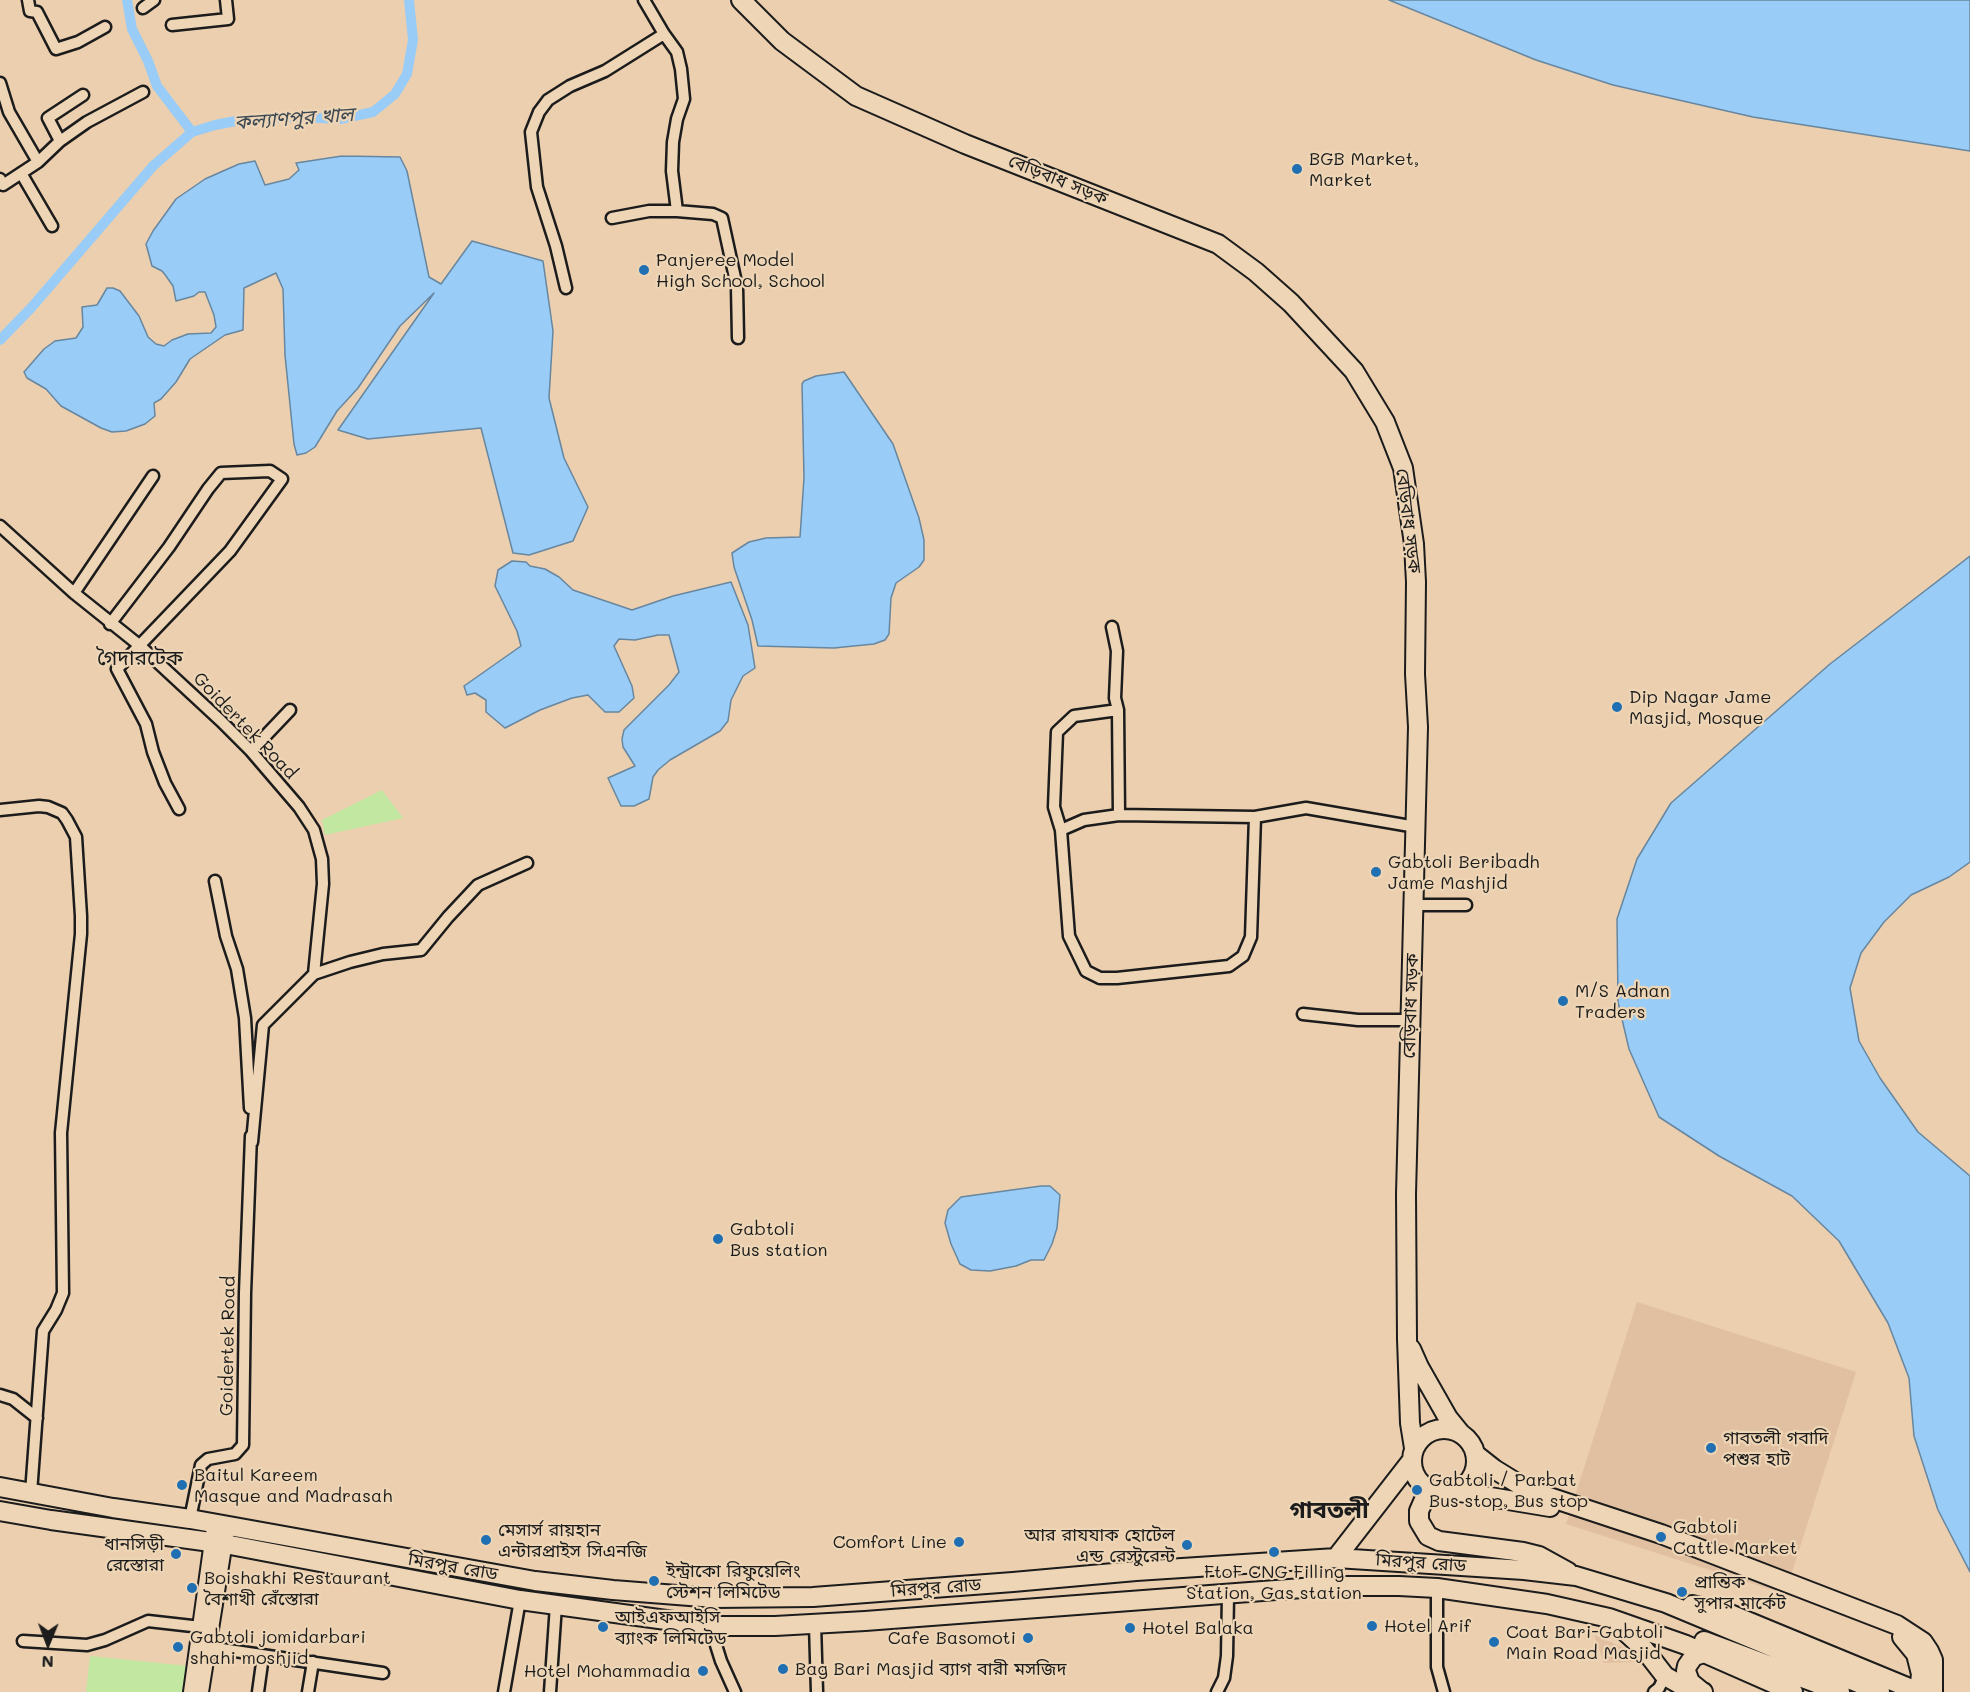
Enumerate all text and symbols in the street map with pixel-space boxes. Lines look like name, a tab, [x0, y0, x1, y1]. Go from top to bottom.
water label: কল্যাণপুর খাল	[233, 103, 355, 135]
place label: BGB Market, Market	[1309, 148, 1419, 190]
street label: বেড়িবাধ সড়ক	[1005, 150, 1111, 210]
marker: BGB Market, Market	[1290, 162, 1304, 176]
place label: Panjeree Model High School, School	[656, 249, 825, 292]
marker: Panjeree Model High School, School	[637, 263, 651, 277]
street label: বেড়িবাধ সড়ক	[1391, 467, 1425, 575]
district label: গৈদারটেক	[97, 646, 183, 672]
street label: Goidertek Road	[188, 668, 302, 784]
place label: Dip Nagar Jame Masjid, Mosque	[1629, 686, 1771, 728]
marker: Dip Nagar Jame Masjid, Mosque	[1610, 700, 1624, 714]
place label: Gabtoli Beribadh Jame Mashjid	[1388, 851, 1540, 894]
marker: Gabtoli Beribadh Jame Mashjid	[1369, 865, 1383, 879]
street label: বেড়িবাধ সড়ক	[1398, 953, 1424, 1059]
place label: M/S Adnan Traders	[1575, 980, 1670, 1022]
marker: M/S Adnan Traders	[1556, 994, 1570, 1008]
place label: Gabtoli Bus station	[730, 1218, 827, 1260]
marker: Gabtoli Bus station	[711, 1232, 725, 1246]
street label: Goidertek Road	[216, 1276, 240, 1416]
place label: গাবতলী গবাদি পশুর হাট	[1723, 1427, 1828, 1470]
marker: গাবতলী গবাদি পশুর হাট	[1704, 1441, 1718, 1455]
place label: Baitul Kareem Masque and Madrasah	[194, 1464, 392, 1506]
place label: Gabtoli / Parbat Bus stop, Bus stop	[1429, 1469, 1588, 1512]
marker: Baitul Kareem Masque and Madrasah	[175, 1478, 189, 1492]
marker: Gabtoli / Parbat Bus stop, Bus stop	[1410, 1483, 1424, 1497]
district label: গাবতলী	[1289, 1497, 1369, 1525]
place label: Gabtoli Cattle Market	[1673, 1516, 1798, 1558]
place label: মেসার্স রায়হান এন্টারপ্রাইস সিএনজি	[498, 1519, 647, 1562]
place label: আর রাযযাক হোটেল এন্ড রেস্টুরেন্ট	[1024, 1524, 1175, 1567]
marker: Gabtoli Cattle Market	[1654, 1530, 1668, 1544]
place label: Comfort Line	[833, 1531, 947, 1553]
place label: ধানসিড়ী রেস্তোরা	[104, 1533, 164, 1576]
marker: মেসার্স রায়হান এন্টারপ্রাইস সিএনজি	[479, 1533, 493, 1547]
marker: Comfort Line	[952, 1535, 966, 1549]
marker: আর রাযযাক হোটেল এন্ড রেস্টুরেন্ট	[1180, 1538, 1194, 1552]
marker: FtoF CNG Filling Station, Gas station	[1267, 1545, 1281, 1559]
marker: ধানসিড়ী রেস্তোরা	[169, 1547, 183, 1561]
street label: মিরপুর রোড	[406, 1548, 500, 1586]
street label: মিরপুর রোড	[1375, 1549, 1467, 1577]
place label: ইন্ট্রাকো রিফুয়েলিং স্টেশন লিমিটেড	[666, 1560, 801, 1602]
place label: FtoF CNG Filling Station, Gas station	[1186, 1561, 1362, 1604]
place label: Boishakhi Restaurant বৈশাখী রেঁস্তোরা	[204, 1567, 391, 1610]
place label: প্রান্তিক সুপার মার্কেট	[1694, 1571, 1786, 1614]
marker: ইন্ট্রাকো রিফুয়েলিং স্টেশন লিমিটেড	[647, 1574, 661, 1588]
street label: মিরপুর রোড	[890, 1574, 982, 1602]
marker: Boishakhi Restaurant বৈশাখী রেঁস্তোরা	[185, 1581, 199, 1595]
marker: প্রান্তিক সুপার মার্কেট	[1675, 1585, 1689, 1599]
place label: আইএফআইসি ব্যাংক লিমিটেড	[615, 1606, 726, 1648]
north arrow	[18, 1614, 78, 1674]
place label: Hotel Arif	[1384, 1615, 1471, 1637]
place label: Hotel Balaka	[1142, 1617, 1254, 1639]
marker: Hotel Arif	[1365, 1619, 1379, 1633]
marker: আইএফআইসি ব্যাংক লিমিটেড	[596, 1620, 610, 1634]
marker: Hotel Balaka	[1123, 1621, 1137, 1635]
place label: Coat Bari-Gabtoli Main Road Masjid	[1506, 1621, 1664, 1664]
place label: Gabtoli jomidarbari shahi moshjid	[190, 1626, 366, 1668]
place label: Cafe Basomoti	[888, 1627, 1016, 1649]
marker: Cafe Basomoti	[1021, 1631, 1035, 1645]
marker: Coat Bari-Gabtoli Main Road Masjid	[1487, 1635, 1501, 1649]
marker: Gabtoli jomidarbari shahi moshjid	[171, 1640, 185, 1654]
text: N	[41, 1652, 54, 1673]
place label: Bag Bari Masjid ব্যাগ বারী মসজিদ	[795, 1658, 1066, 1680]
place label: Hotel Mohammadia	[524, 1660, 691, 1682]
marker: Bag Bari Masjid ব্যাগ বারী মসজিদ	[776, 1662, 790, 1676]
marker: Hotel Mohammadia	[696, 1664, 710, 1678]

